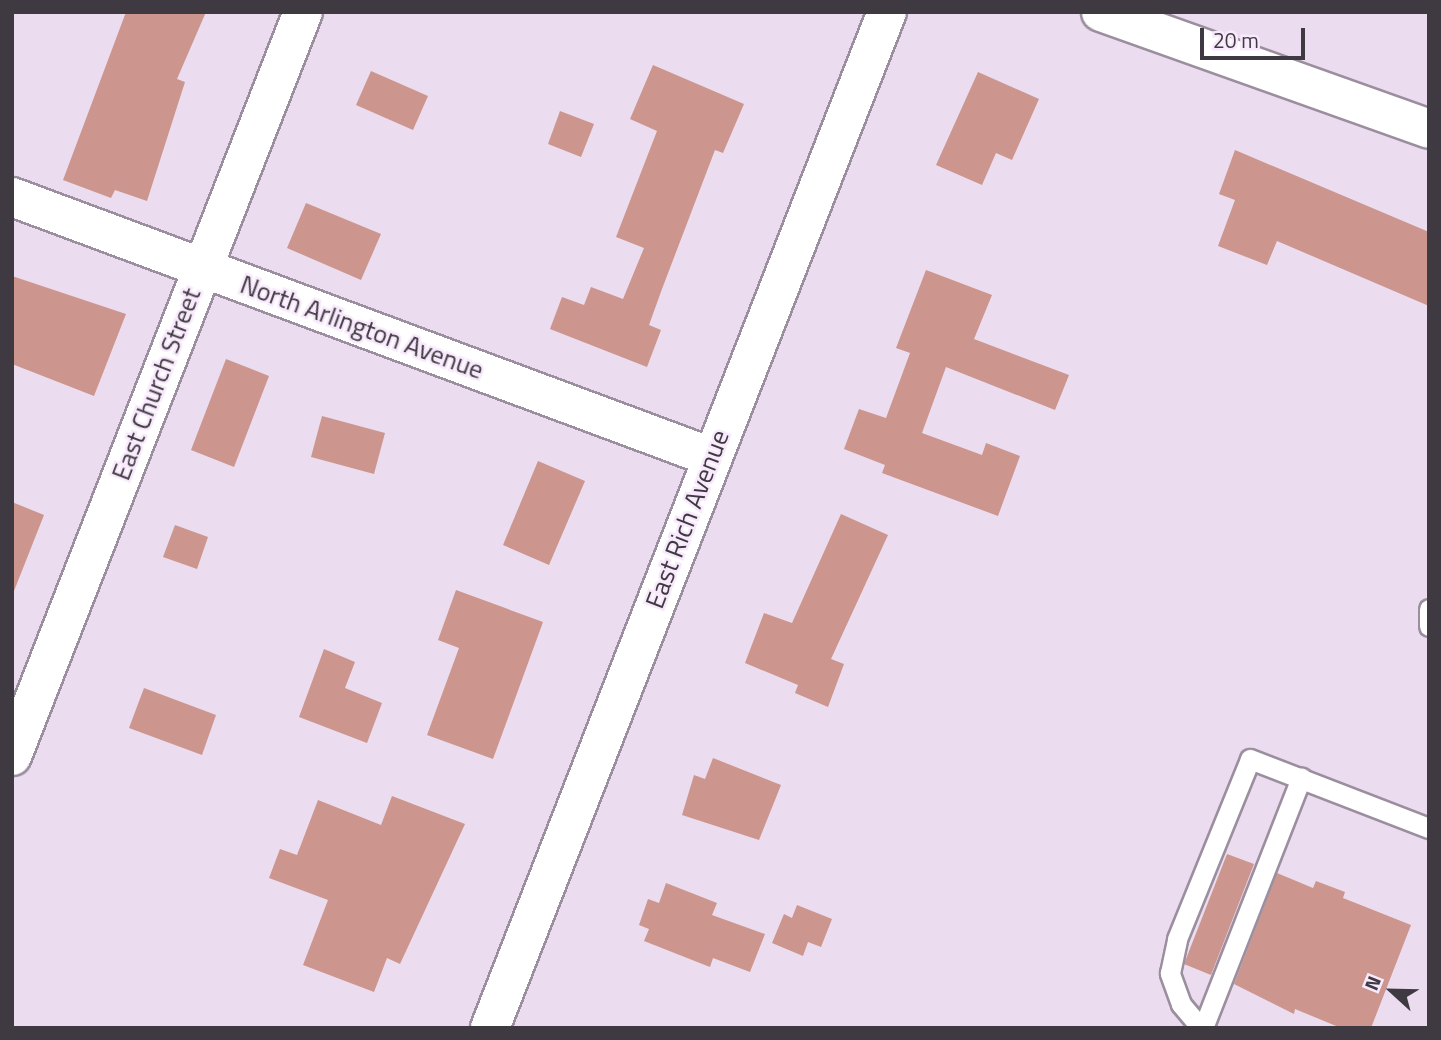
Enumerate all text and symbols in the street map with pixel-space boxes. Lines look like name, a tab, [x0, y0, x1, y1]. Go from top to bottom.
scale bar	[1203, 14, 1308, 58]
text: 20 m	[1213, 24, 1259, 56]
street label: North Arlington Avenue	[236, 269, 488, 385]
street label: East Church Street	[105, 284, 207, 484]
street label: East Rich Avenue	[639, 425, 735, 613]
north arrow	[1357, 956, 1427, 1026]
text: N	[1356, 971, 1388, 994]

